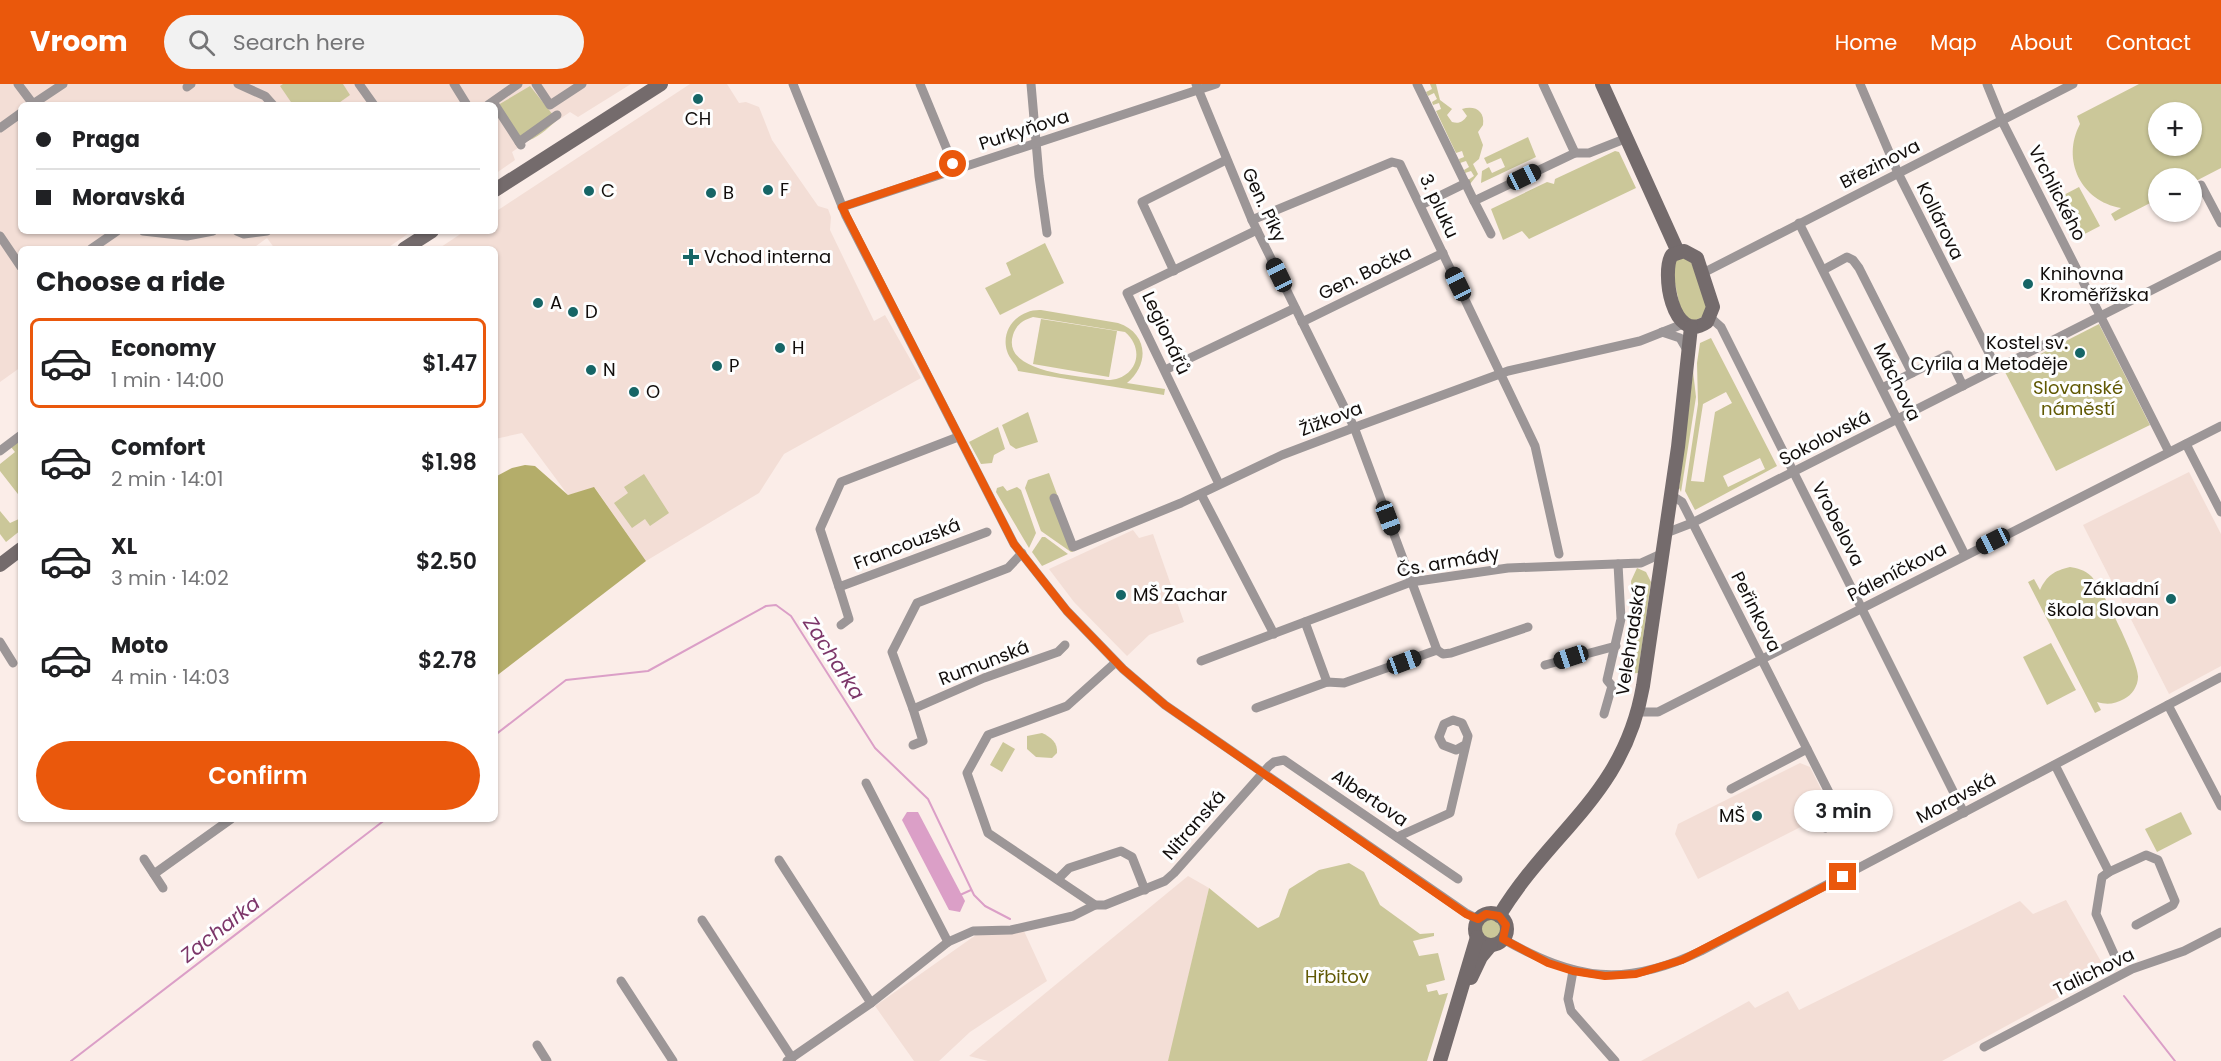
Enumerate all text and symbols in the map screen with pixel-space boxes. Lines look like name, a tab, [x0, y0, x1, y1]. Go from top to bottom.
search box	[164, 15, 584, 69]
text: Vroom	[30, 22, 128, 61]
icon: search	[185, 26, 218, 59]
text: Search here	[233, 27, 365, 58]
text: Home	[1835, 28, 1897, 57]
text: Map	[1930, 28, 1977, 57]
text: About	[2010, 28, 2073, 57]
text: Contact	[2106, 28, 2191, 57]
marker: CH	[691, 92, 705, 106]
map controls	[2148, 102, 2202, 222]
button: +	[2148, 102, 2202, 156]
street label: Purkyňova	[976, 103, 1072, 156]
place label: CH	[685, 106, 711, 131]
text: Praga	[72, 124, 140, 155]
street label: Březinova	[1835, 133, 1924, 194]
street label: Vrchlického	[2023, 141, 2092, 245]
route start	[939, 150, 966, 177]
car	[1504, 161, 1544, 193]
street label: Gen. Píky	[1236, 163, 1293, 246]
button: −	[2148, 168, 2202, 222]
street label: 3. pluku	[1414, 170, 1465, 242]
place label: F	[780, 177, 789, 202]
place label: C	[601, 178, 615, 203]
street label: Kollárova	[1911, 178, 1970, 264]
place label: B	[723, 180, 734, 205]
text: Moravská	[72, 182, 185, 213]
marker: F	[761, 183, 775, 197]
marker: C	[582, 184, 596, 198]
marker: B	[704, 186, 718, 200]
street label: Gen. Bočka	[1314, 239, 1415, 306]
place label: Vchod interna	[704, 244, 831, 269]
marker: Vchod interna	[682, 248, 700, 266]
car	[1263, 255, 1295, 295]
place label: Knihovna Kroměřížska	[2040, 261, 2149, 307]
text: Choose a ride	[36, 263, 225, 300]
car	[1442, 264, 1474, 304]
marker: Knihovna Kroměřížska	[2021, 277, 2035, 291]
street label: Legionářů	[1136, 287, 1197, 378]
place label: A	[550, 290, 562, 315]
marker: A	[531, 296, 545, 310]
place label: D	[585, 299, 598, 324]
marker: D	[566, 305, 580, 319]
place label: Kostel sv. Cyrila a Metoděje	[1911, 330, 2068, 376]
text: Economy	[111, 333, 216, 364]
place label: H	[792, 335, 804, 360]
icon: car	[39, 336, 93, 390]
street label: Máchova	[1868, 339, 1927, 425]
marker: H	[773, 341, 787, 355]
marker: Kostel sv. Cyrila a Metoděje	[2073, 346, 2087, 360]
text: $1.47	[422, 348, 477, 379]
place label: P	[729, 353, 739, 378]
place label: N	[603, 357, 616, 382]
marker: P	[710, 359, 724, 373]
marker: N	[584, 363, 598, 377]
text: 1 min · 14:00	[111, 366, 224, 394]
park label: Slovanské náměstí	[2033, 375, 2123, 421]
place label: O	[646, 379, 660, 404]
marker: O	[627, 385, 641, 399]
street label: Žižkova	[1296, 395, 1366, 442]
street label: Sokolovská	[1775, 404, 1875, 471]
text: Comfort	[111, 432, 205, 463]
icon: car	[39, 435, 93, 489]
text: $1.98	[421, 447, 477, 478]
text: 2 min · 14:01	[111, 465, 223, 493]
street label: Vrobelova	[1806, 477, 1870, 570]
car	[1373, 498, 1403, 538]
street label: Francouzská	[850, 512, 964, 575]
car	[1973, 525, 2013, 557]
text: XL	[111, 531, 137, 562]
icon: car	[39, 534, 93, 588]
street label: Páleníčkova	[1843, 536, 1951, 607]
street label: Čs. armády	[1395, 540, 1501, 583]
text: $2.50	[416, 546, 477, 577]
text: 3 min · 14:02	[111, 564, 229, 592]
street label: Peřinkova	[1725, 567, 1787, 656]
place label: Základní škola Slovan	[2047, 576, 2159, 622]
place label: MŠ Zachar	[1133, 582, 1227, 607]
street label: Velehradská	[1609, 582, 1652, 697]
marker: MŠ Zachar	[1114, 588, 1128, 602]
marker: Základní škola Slovan	[2164, 592, 2178, 606]
water label: Zacharka	[796, 610, 871, 705]
text: Moto	[111, 630, 168, 661]
icon: car	[39, 633, 93, 687]
street label: Rumunská	[935, 634, 1033, 691]
car	[1551, 643, 1591, 671]
text: $2.78	[418, 645, 477, 676]
car	[1384, 647, 1424, 677]
text: 4 min · 14:03	[111, 663, 230, 691]
button: Confirm	[36, 741, 480, 810]
street label: Albertova	[1327, 763, 1413, 832]
street label: Moravská	[1912, 766, 2000, 829]
street label: Nitranská	[1156, 784, 1231, 865]
callout: 3 min	[1794, 790, 1892, 832]
text: 3 min	[1815, 797, 1872, 825]
place label: MŠ	[1719, 803, 1745, 828]
marker: MŠ	[1750, 809, 1764, 823]
route end	[1829, 863, 1856, 890]
water label: Zacharka	[174, 889, 266, 970]
street label: Talichova	[2049, 941, 2138, 1002]
park label: Hřbitov	[1305, 964, 1369, 989]

